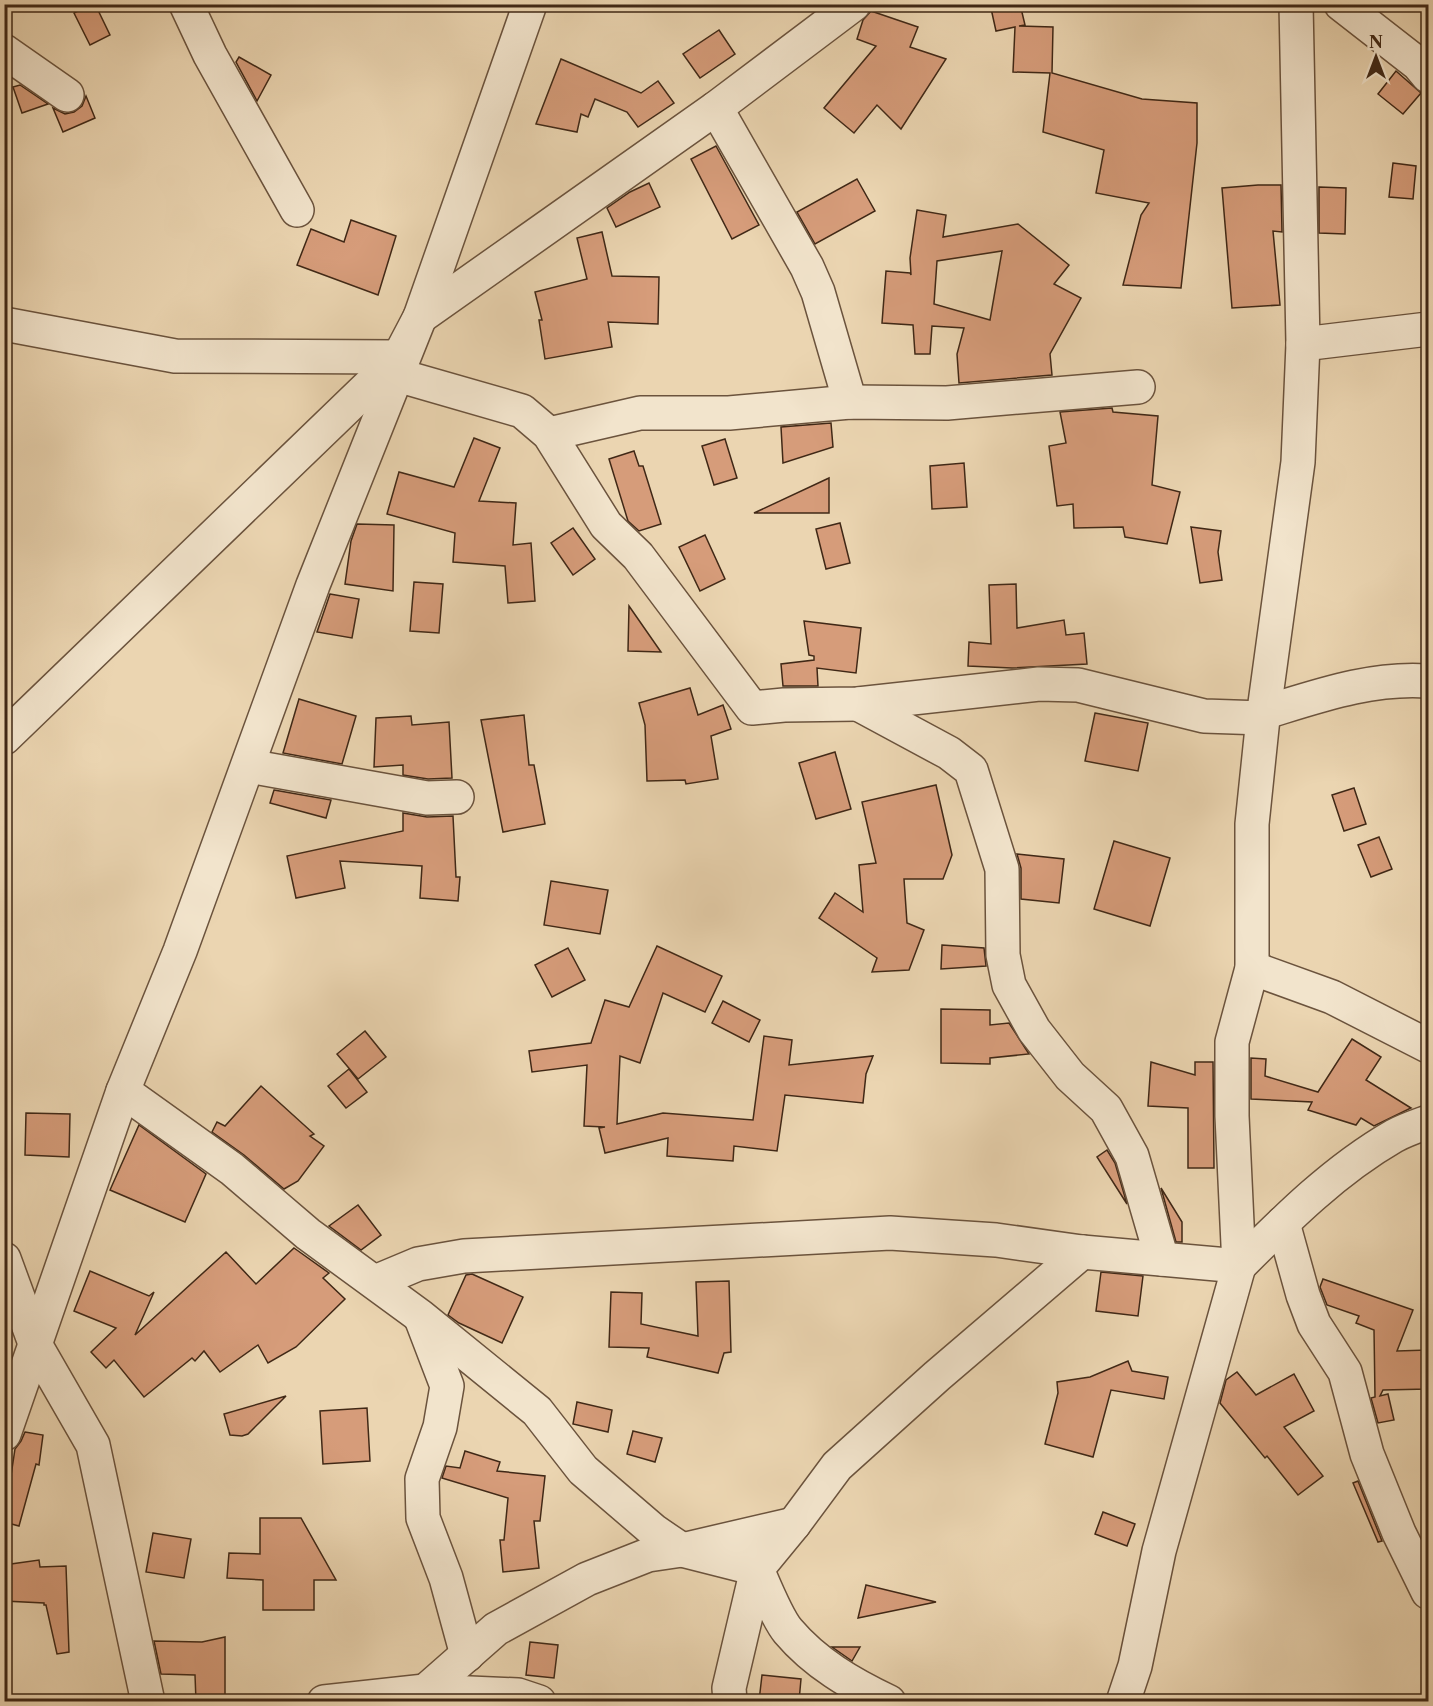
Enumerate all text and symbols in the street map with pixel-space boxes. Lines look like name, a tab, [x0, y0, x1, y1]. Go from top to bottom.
north arrow	[1346, 27, 1406, 87]
text: N	[1369, 32, 1383, 52]

